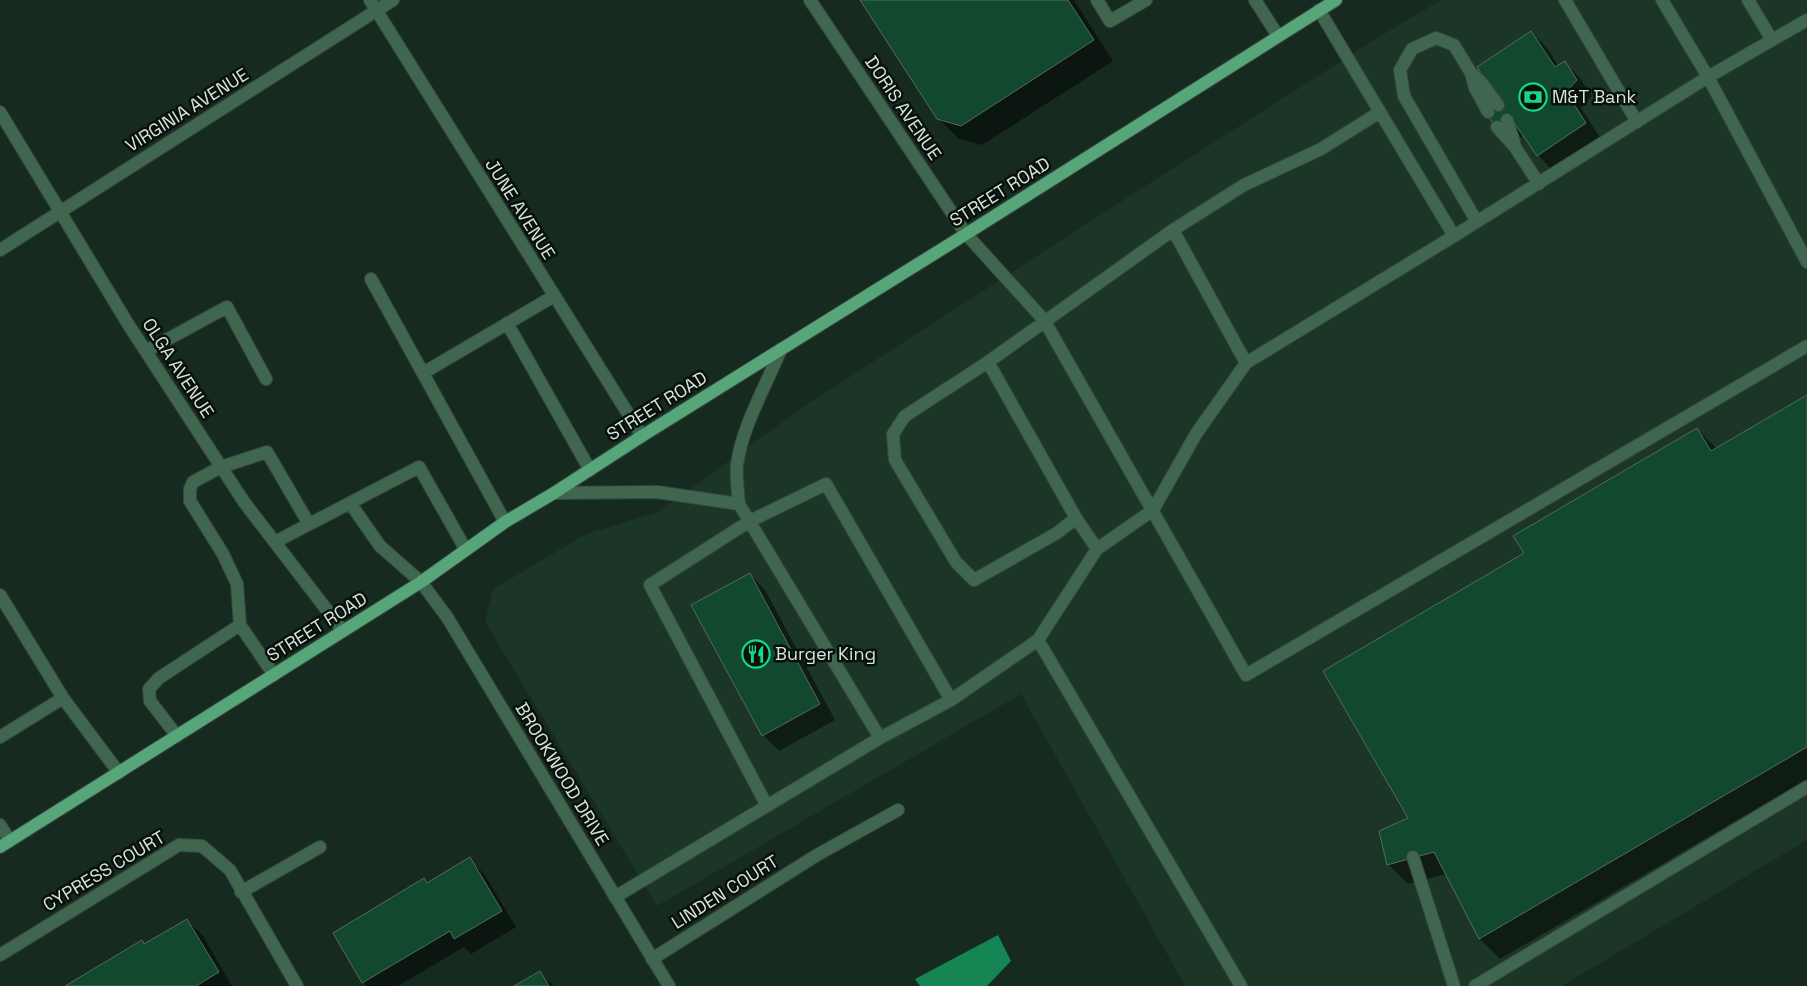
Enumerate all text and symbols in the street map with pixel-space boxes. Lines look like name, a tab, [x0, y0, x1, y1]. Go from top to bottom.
street label: DORIS AVENUE	[860, 51, 947, 164]
street label: VIRGINIA AVENUE	[121, 63, 253, 157]
bank icon: M&T Bank	[1518, 82, 1548, 112]
place label: M&T Bank	[1552, 85, 1636, 108]
street label: STREET ROAD	[945, 152, 1054, 232]
street label: JUNE AVENUE	[480, 154, 561, 264]
street label: OLGA AVENUE	[138, 313, 219, 422]
street label: STREET ROAD	[602, 366, 711, 446]
street label: STREET ROAD	[262, 587, 371, 667]
restaurant icon: Burger King	[741, 639, 771, 669]
place label: Burger King	[775, 642, 876, 665]
street label: BROOKWOOD DRIVE	[511, 698, 614, 850]
street label: CYPRESS COURT	[38, 825, 169, 916]
street label: LINDEN COURT	[667, 849, 783, 934]

